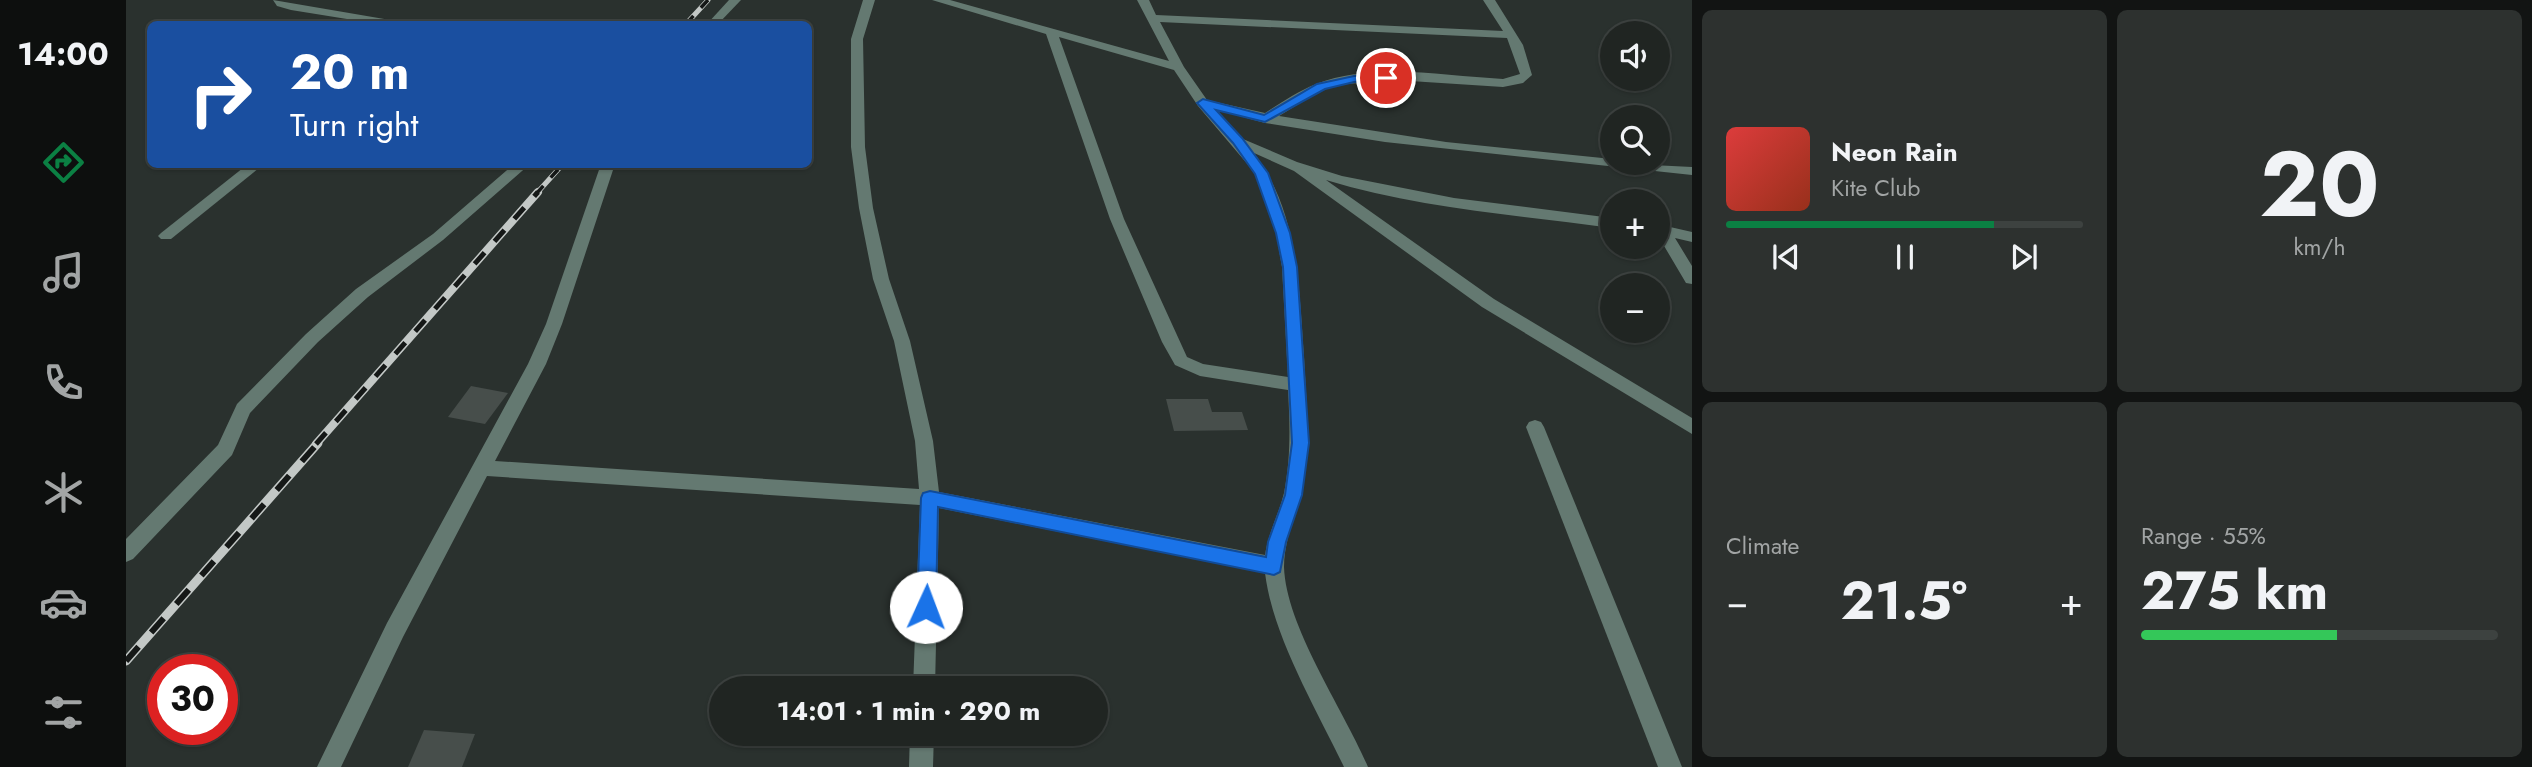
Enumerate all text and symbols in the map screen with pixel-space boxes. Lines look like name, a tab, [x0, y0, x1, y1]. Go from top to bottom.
map controls	[1600, 21, 1670, 343]
button: sound	[1600, 21, 1670, 91]
text: 14:00	[17, 31, 109, 77]
text: 20 m	[290, 37, 409, 107]
pin	[1356, 48, 1416, 108]
icon: right	[175, 49, 266, 140]
icon: arrive	[1367, 59, 1405, 97]
text: Turn right	[290, 102, 419, 148]
button: search	[1600, 105, 1670, 175]
text: 20	[2260, 119, 2379, 250]
text: Neon Rain	[1831, 133, 1958, 171]
icon: directions	[39, 138, 88, 187]
text: Kite Club	[1831, 171, 1920, 205]
button: +	[1600, 189, 1670, 259]
text: km/h	[2294, 230, 2345, 264]
icon: previous	[1767, 238, 1805, 276]
icon: pause	[1886, 238, 1924, 276]
icon: next	[2005, 238, 2043, 276]
icon: music	[39, 248, 88, 297]
button: −	[1600, 273, 1670, 343]
icon: phone	[39, 358, 88, 407]
icon: climate	[39, 468, 88, 517]
text: Range · 55%	[2141, 519, 2266, 553]
text: Climate	[1726, 529, 1799, 563]
text: 275 km	[2141, 553, 2328, 629]
text: 21.5°	[1841, 563, 1967, 639]
position arrow	[889, 570, 963, 644]
text: −	[1726, 574, 1748, 629]
text: +	[2060, 574, 2083, 629]
icon: car	[39, 578, 88, 627]
speed limit sign: 30	[147, 654, 238, 745]
icon: filters	[39, 688, 88, 737]
text: 14:01 · 1 min · 290 m	[777, 692, 1040, 730]

